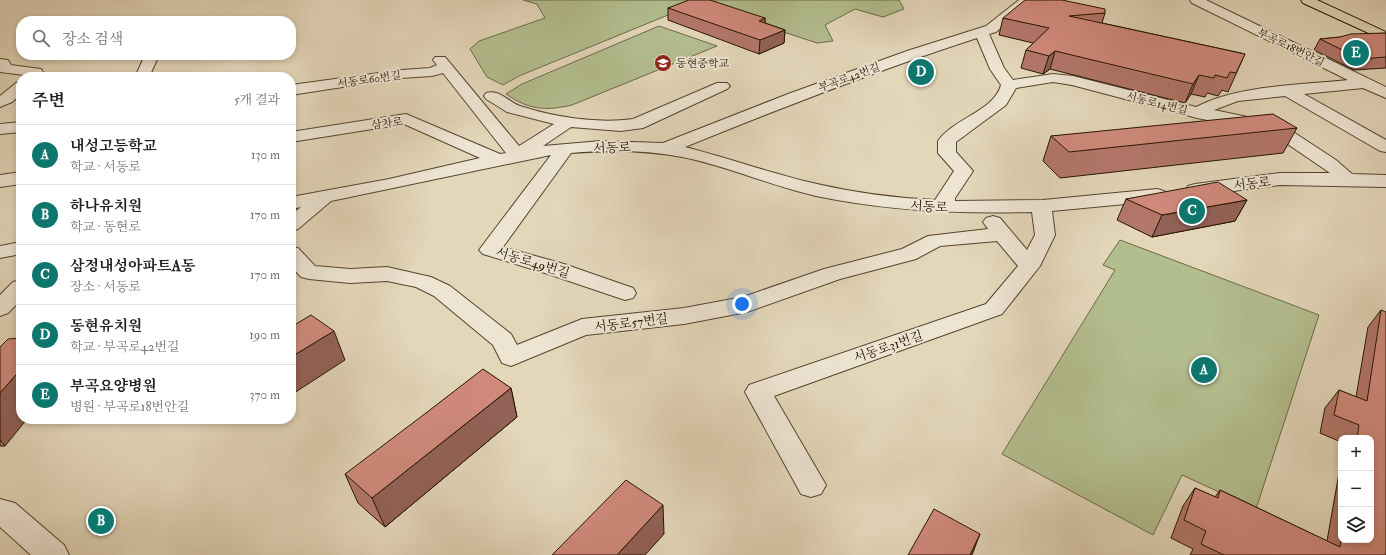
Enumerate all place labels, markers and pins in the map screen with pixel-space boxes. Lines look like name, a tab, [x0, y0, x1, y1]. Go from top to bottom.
pin: E	[1343, 38, 1369, 68]
school or university icon: 동현중학교	[653, 53, 673, 73]
place label: 동현중학교	[676, 57, 730, 70]
pin: D	[908, 57, 934, 87]
pin: C	[1179, 196, 1205, 226]
pin: A	[1191, 355, 1217, 385]
pin: B	[88, 506, 114, 536]

